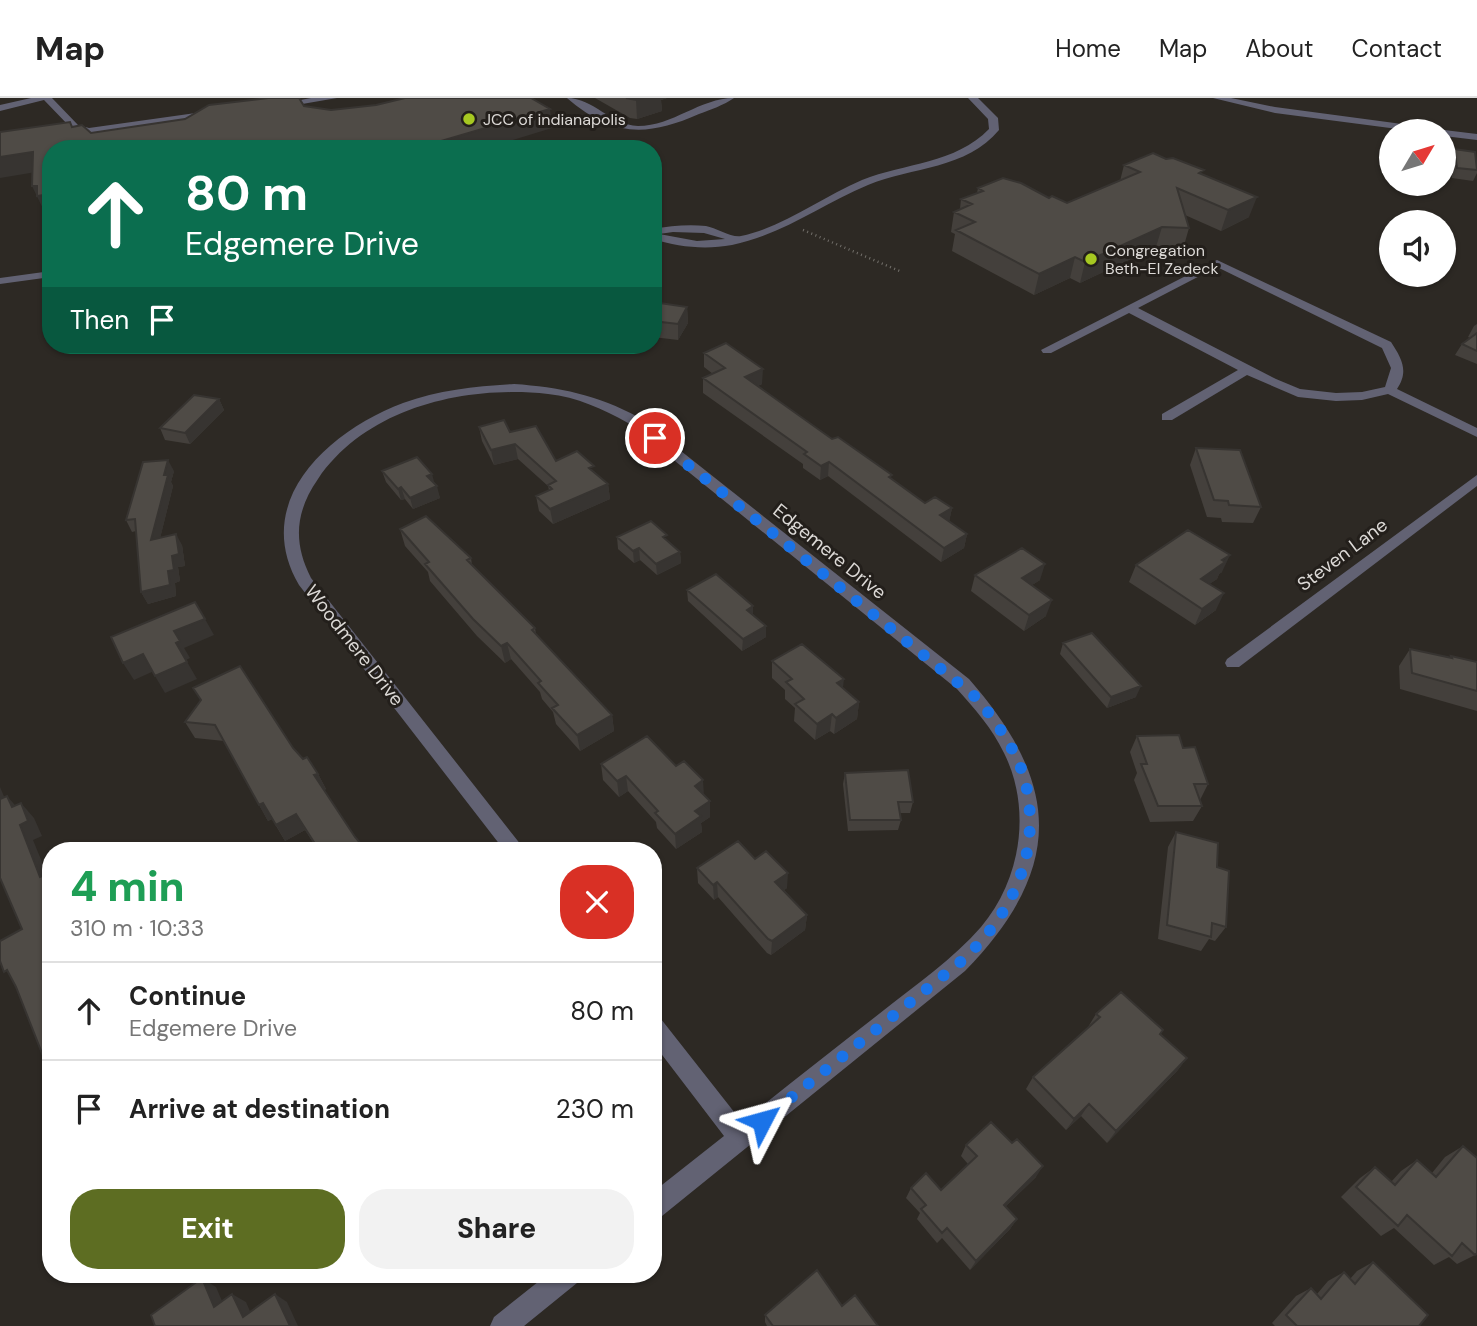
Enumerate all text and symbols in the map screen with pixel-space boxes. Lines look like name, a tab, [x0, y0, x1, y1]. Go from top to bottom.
text: Map	[35, 27, 105, 70]
text: Home	[1055, 33, 1121, 64]
text: Map	[1159, 33, 1207, 64]
text: About	[1245, 33, 1314, 64]
text: Contact	[1352, 33, 1442, 64]
place label: JCC of indianapolis	[483, 109, 626, 130]
marker: JCC of indianapolis	[461, 111, 477, 127]
north arrow	[1379, 119, 1456, 196]
map controls	[1379, 119, 1456, 287]
text: 80 m	[185, 161, 308, 225]
icon: ahead	[70, 168, 161, 259]
button: sound	[1379, 210, 1456, 287]
text: Edgemere Drive	[185, 223, 419, 265]
place label: Congregation Beth-El Zedeck	[1105, 240, 1219, 279]
marker: Congregation Beth-El Zedeck	[1083, 251, 1099, 267]
icon: arrive	[143, 301, 181, 339]
text: Then	[70, 303, 129, 337]
pin	[625, 408, 685, 468]
icon: arrive	[636, 419, 674, 457]
street label: Edgemere Drive	[768, 498, 892, 605]
street label: Steven Lane	[1292, 512, 1393, 597]
street label: Woodmere Drive	[299, 580, 410, 711]
text: 4 min	[70, 859, 185, 914]
button: close	[560, 865, 634, 939]
text: 310 m · 10:33	[70, 913, 204, 943]
text: Continue	[129, 979, 246, 1013]
icon: ahead	[70, 992, 108, 1030]
text: 80 m	[570, 994, 634, 1028]
text: Edgemere Drive	[129, 1013, 297, 1043]
position arrow	[725, 1084, 799, 1158]
icon: arrive	[70, 1090, 108, 1128]
text: Arrive at destination	[129, 1092, 390, 1126]
text: 230 m	[556, 1092, 634, 1126]
button: Exit	[70, 1189, 345, 1269]
button: Share	[359, 1189, 634, 1269]

